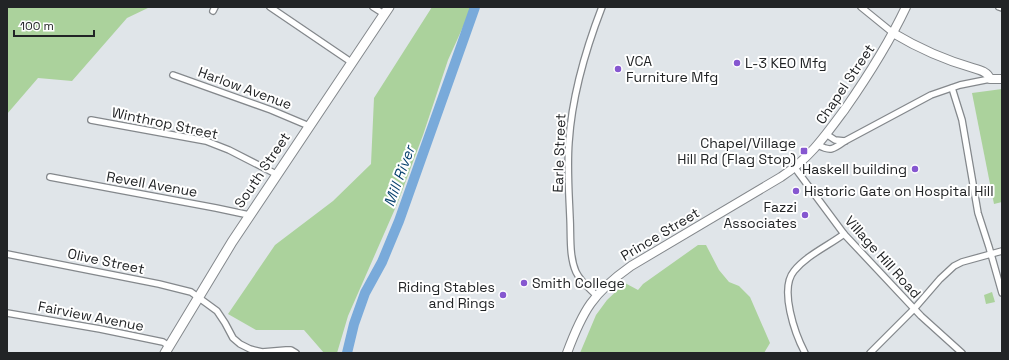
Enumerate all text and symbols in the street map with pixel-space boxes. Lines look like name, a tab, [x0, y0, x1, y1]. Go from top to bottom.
scale bar	[14, 12, 94, 38]
text: 100 m	[20, 18, 54, 34]
street label: Chapel Street	[812, 41, 878, 127]
place label: VCA Furniture Mfg	[626, 52, 718, 86]
place label: L-3 KEO Mfg	[745, 54, 827, 72]
marker: L-3 KEO Mfg	[732, 58, 742, 68]
street label: Harlow Avenue	[196, 63, 294, 113]
marker: VCA Furniture Mfg	[613, 64, 623, 74]
street label: Winthrop Street	[110, 103, 220, 143]
street label: Earle Street	[549, 113, 569, 193]
street label: South Street	[230, 129, 294, 211]
place label: Chapel/Village Hill Rd (Flag Stop)	[677, 134, 796, 168]
water label: Mill River	[379, 142, 419, 209]
marker: Chapel/Village Hill Rd (Flag Stop)	[799, 146, 809, 156]
place label: Haskell building	[802, 160, 907, 178]
marker: Haskell building	[910, 164, 920, 174]
street label: Revell Avenue	[105, 167, 199, 201]
place label: Historic Gate on Hospital Hill	[804, 182, 994, 200]
marker: Historic Gate on Hospital Hill	[791, 186, 801, 196]
place label: Fazzi Associates	[724, 198, 797, 232]
street label: Prince Street	[617, 203, 703, 265]
marker: Fazzi Associates	[800, 210, 810, 220]
street label: Village Hill Road	[841, 212, 925, 302]
street label: Olive Street	[66, 244, 146, 278]
place label: Smith College	[532, 274, 625, 292]
place label: Riding Stables and Rings	[398, 278, 495, 312]
marker: Smith College	[519, 278, 529, 288]
marker: Riding Stables and Rings	[498, 290, 508, 300]
street label: Fairview Avenue	[37, 297, 145, 335]

